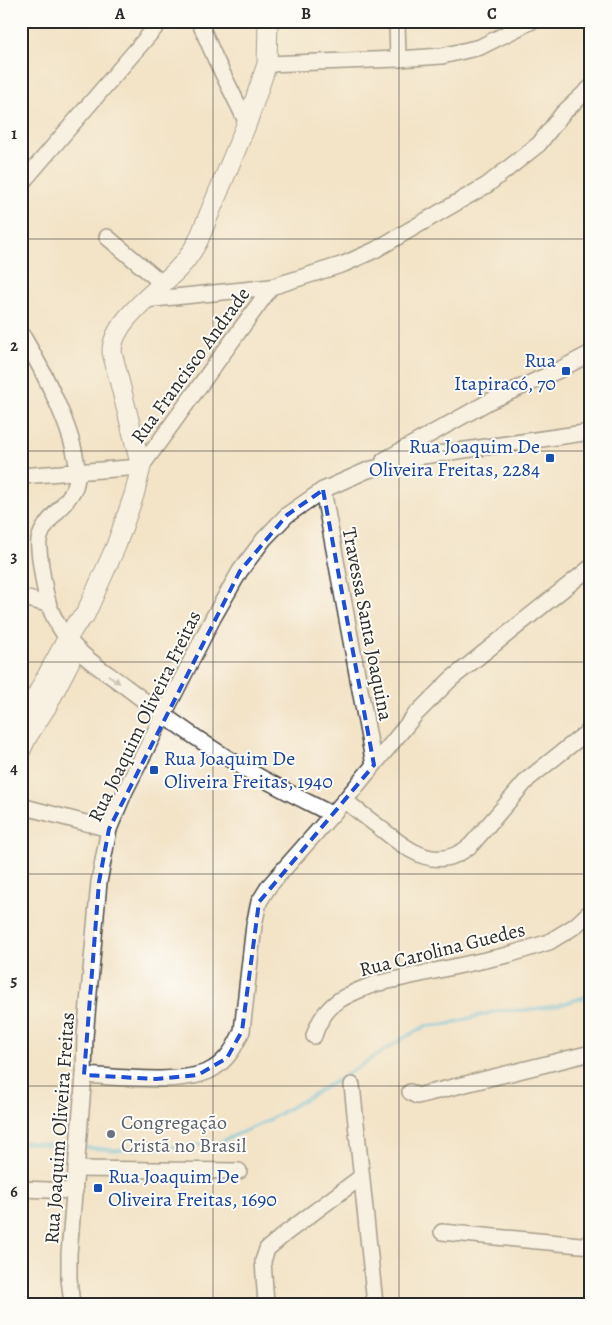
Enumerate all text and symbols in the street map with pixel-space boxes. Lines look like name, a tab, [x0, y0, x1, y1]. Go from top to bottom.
text: A	[114, 3, 126, 25]
text: B	[301, 3, 311, 25]
text: C	[487, 3, 497, 25]
text: 1	[11, 123, 17, 145]
street label: Rua Francisco Andrade	[125, 282, 256, 449]
text: 2	[10, 335, 18, 357]
place label: Rua Itapiracó, 70	[454, 347, 557, 397]
marker: Rua Itapiracó, 70	[560, 365, 572, 377]
place label: Rua Joaquim De Oliveira Freitas, 2284	[369, 433, 540, 483]
marker: Rua Joaquim De Oliveira Freitas, 2284	[544, 452, 556, 464]
street label: Travessa Santa Joaquina	[336, 525, 400, 724]
text: 3	[11, 546, 18, 568]
street label: Rua Joaquim Oliveira Freitas	[81, 606, 207, 827]
one-way arrow	[108, 674, 121, 684]
place label: Rua Joaquim De Oliveira Freitas, 1940	[164, 745, 333, 795]
text: 4	[10, 758, 18, 780]
marker: Rua Joaquim De Oliveira Freitas, 1940	[148, 764, 160, 776]
street label: Rua Carolina Guedes	[356, 916, 528, 983]
text: 5	[11, 970, 18, 992]
street label: Rua Joaquim Oliveira Freitas	[38, 1011, 81, 1245]
place label: Congregação Cristã no Brasil	[121, 1109, 246, 1159]
marker: Congregação Cristã no Brasil	[105, 1128, 117, 1140]
place label: Rua Joaquim De Oliveira Freitas, 1690	[108, 1163, 277, 1213]
text: 6	[10, 1181, 18, 1203]
marker: Rua Joaquim De Oliveira Freitas, 1690	[92, 1182, 104, 1194]

